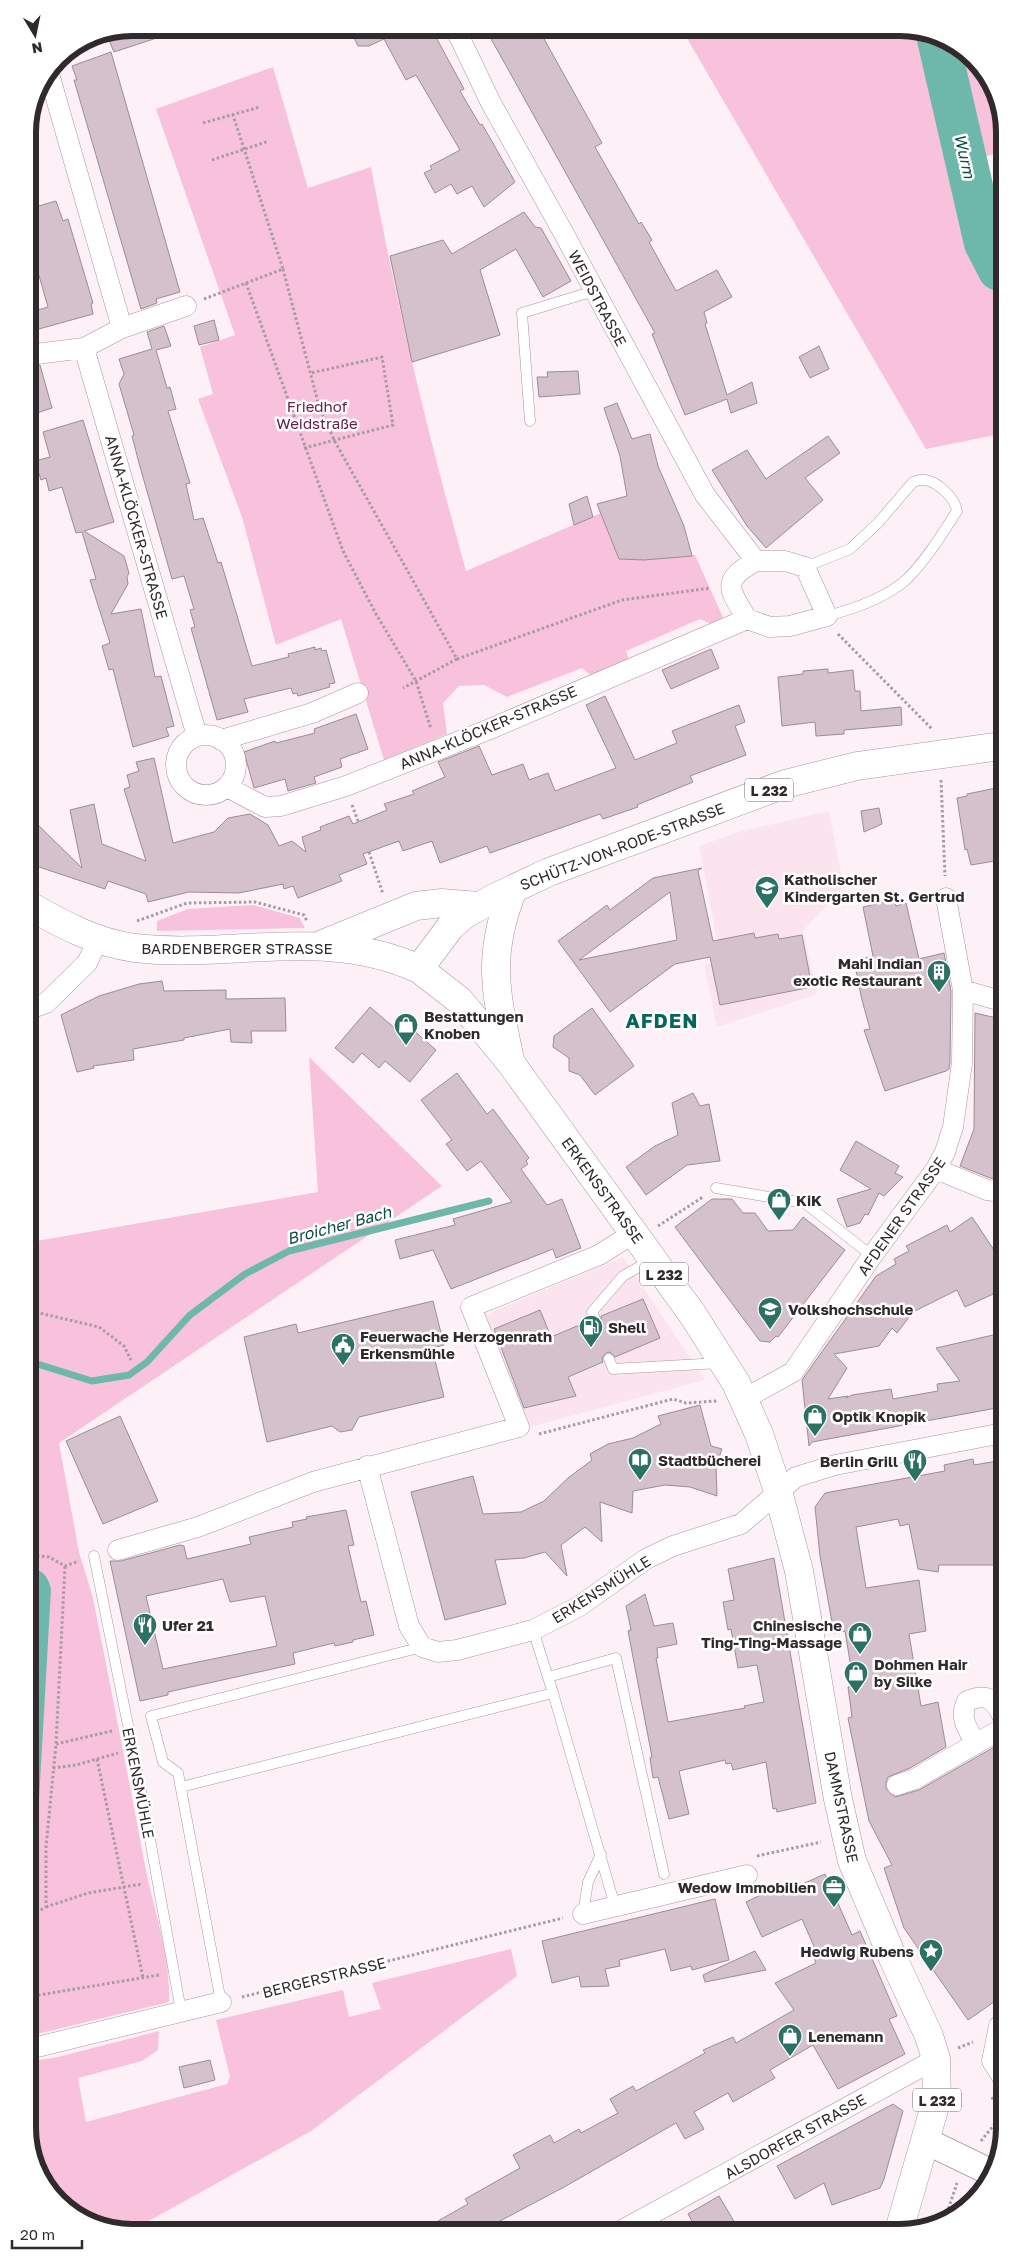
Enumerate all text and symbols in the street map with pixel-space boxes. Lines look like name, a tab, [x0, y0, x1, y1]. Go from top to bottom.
north arrow	[10, 10, 60, 60]
text: N	[31, 39, 44, 58]
water label: Wurm	[950, 132, 980, 181]
street label: WEIDSTRASSE	[565, 247, 631, 349]
park label: Friedhof Weidstraße	[276, 397, 358, 432]
street label: ANNA-KLÖCKER-STRASSE	[102, 433, 172, 621]
street label: ANNA-KLÖCKER-STRASSE	[397, 681, 579, 773]
road number: L 232	[745, 778, 793, 802]
street label: SCHÜTZ-VON-RODE-STRASSE	[517, 799, 727, 893]
place label: Katholischer Kindergarten St. Gertrud	[784, 870, 964, 905]
school or university icon: Katholischer Kindergarten St. Gertrud	[754, 875, 780, 909]
street label: BARDENBERGER STRASSE	[141, 939, 333, 957]
place label: Mahi Indian exotic Restaurant	[793, 954, 922, 989]
building icon: Mahi Indian exotic Restaurant	[926, 959, 952, 993]
place label: Bestattungen Knoben	[424, 1007, 523, 1042]
district label: AFDEN	[625, 1008, 699, 1032]
shop icon: Bestattungen Knoben	[393, 1012, 419, 1046]
street label: ERKENSSTRASSE	[558, 1133, 648, 1247]
street label: AFDENER STRASSE	[853, 1153, 949, 1279]
shop icon: KiK	[766, 1187, 792, 1221]
place label: KiK	[796, 1191, 822, 1209]
water label: Broicher Bach	[285, 1201, 394, 1249]
road number: L 232	[640, 1262, 688, 1286]
school or university icon: Volkshochschule	[757, 1296, 783, 1330]
place label: Volkshochschule	[788, 1300, 914, 1318]
fuel station icon: Shell	[578, 1314, 604, 1348]
place label: Shell	[608, 1318, 646, 1336]
place label: Feuerwache Herzogenrath Erkensmühle	[360, 1327, 552, 1362]
public building icon: Feuerwache Herzogenrath Erkensmühle	[330, 1332, 356, 1366]
shop icon: Optik Knopik	[802, 1403, 828, 1437]
place label: Optik Knopik	[832, 1407, 927, 1425]
library icon: Stadtbücherei	[627, 1447, 653, 1481]
restaurant icon: Berlin Grill	[902, 1448, 928, 1482]
place label: Stadtbücherei	[658, 1451, 761, 1469]
place label: Berlin Grill	[820, 1452, 898, 1470]
street label: ERKENSMÜHLE	[548, 1551, 654, 1627]
restaurant icon: Ufer 21	[132, 1612, 158, 1646]
place label: Ufer 21	[162, 1616, 214, 1634]
place label: Chinesische Ting-Ting-Massage	[701, 1616, 842, 1651]
shop icon: Chinesische Ting-Ting-Massage	[847, 1621, 873, 1655]
place label: Dohmen Hair by Silke	[874, 1655, 968, 1690]
shop icon: Dohmen Hair by Silke	[843, 1660, 869, 1694]
street label: ERKENSMÜHLE	[119, 1726, 159, 1840]
street label: DAMMSTRASSE	[821, 1750, 863, 1864]
office icon: Wedow Immobilien	[821, 1874, 847, 1908]
place label: Wedow Immobilien	[678, 1878, 816, 1896]
place icon: Hedwig Rubens	[918, 1938, 944, 1972]
place label: Hedwig Rubens	[800, 1942, 914, 1960]
street label: BERGERSTRASSE	[260, 1953, 388, 2001]
shop icon: Lenemann	[777, 2023, 803, 2057]
place label: Lenemann	[808, 2027, 883, 2045]
road number: L 232	[913, 2088, 961, 2112]
street label: ALSDORFER STRASSE	[721, 2090, 869, 2182]
scale bar	[12, 2218, 82, 2250]
text: 20 m	[20, 2225, 55, 2243]

